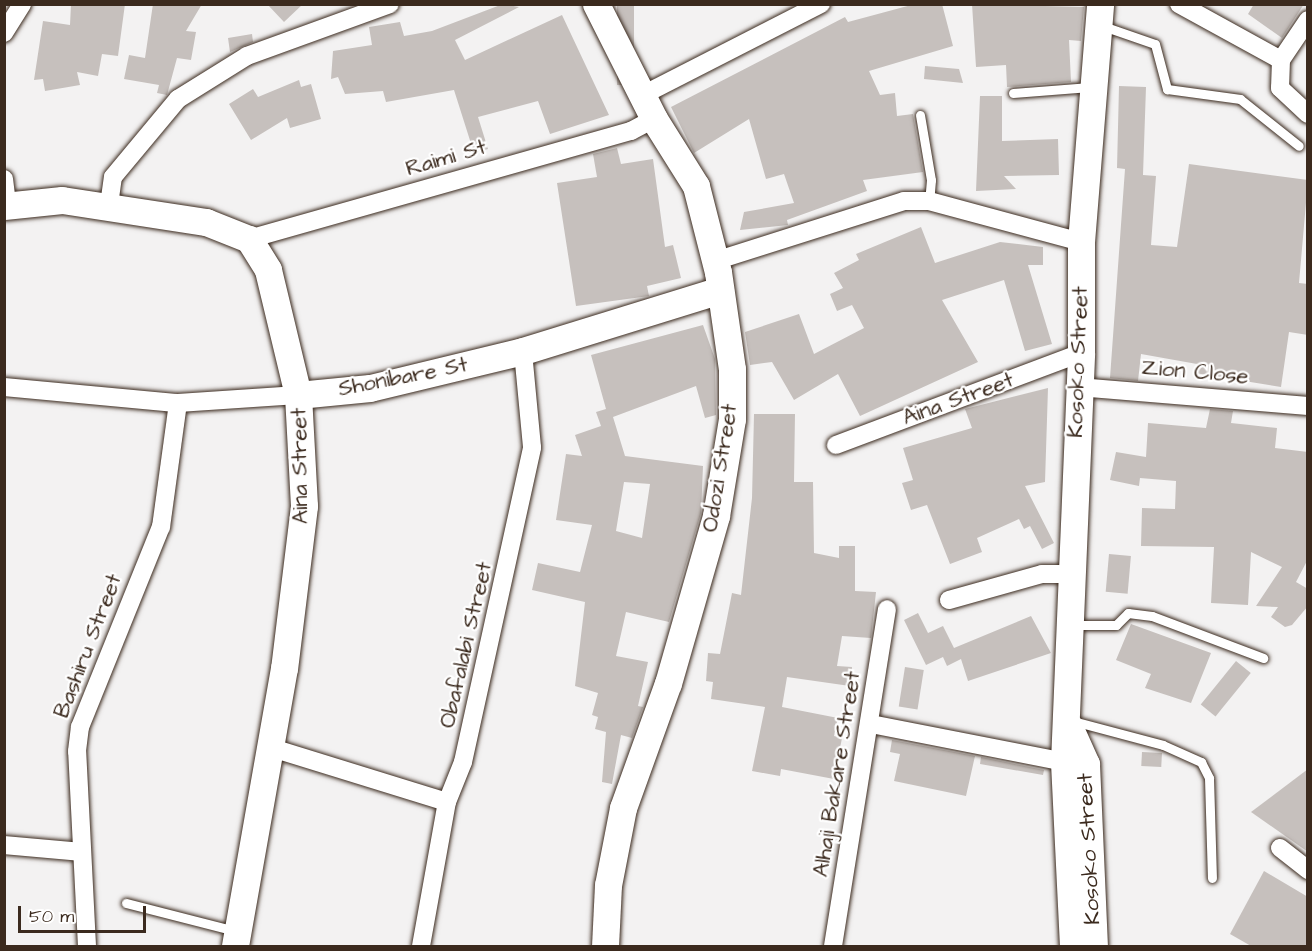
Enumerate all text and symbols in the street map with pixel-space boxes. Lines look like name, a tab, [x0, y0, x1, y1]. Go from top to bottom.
street label: Raimi St	[403, 134, 489, 182]
street label: Kosoko Street	[1062, 286, 1094, 438]
street label: Shonibare St	[336, 352, 470, 402]
street label: Zion Close	[1140, 354, 1250, 390]
street label: Aina Street	[899, 367, 1017, 431]
street label: Odozi Street	[697, 402, 743, 534]
street label: Aina Street	[286, 408, 314, 524]
street label: Obafalabi Street	[434, 559, 498, 731]
street label: Bashiru Street	[48, 570, 128, 722]
street label: Alhaji Bakare Street	[808, 669, 866, 879]
street label: Kosoko Street	[1072, 773, 1106, 925]
scale bar	[21, 894, 148, 932]
text: 50 m	[29, 904, 74, 929]

